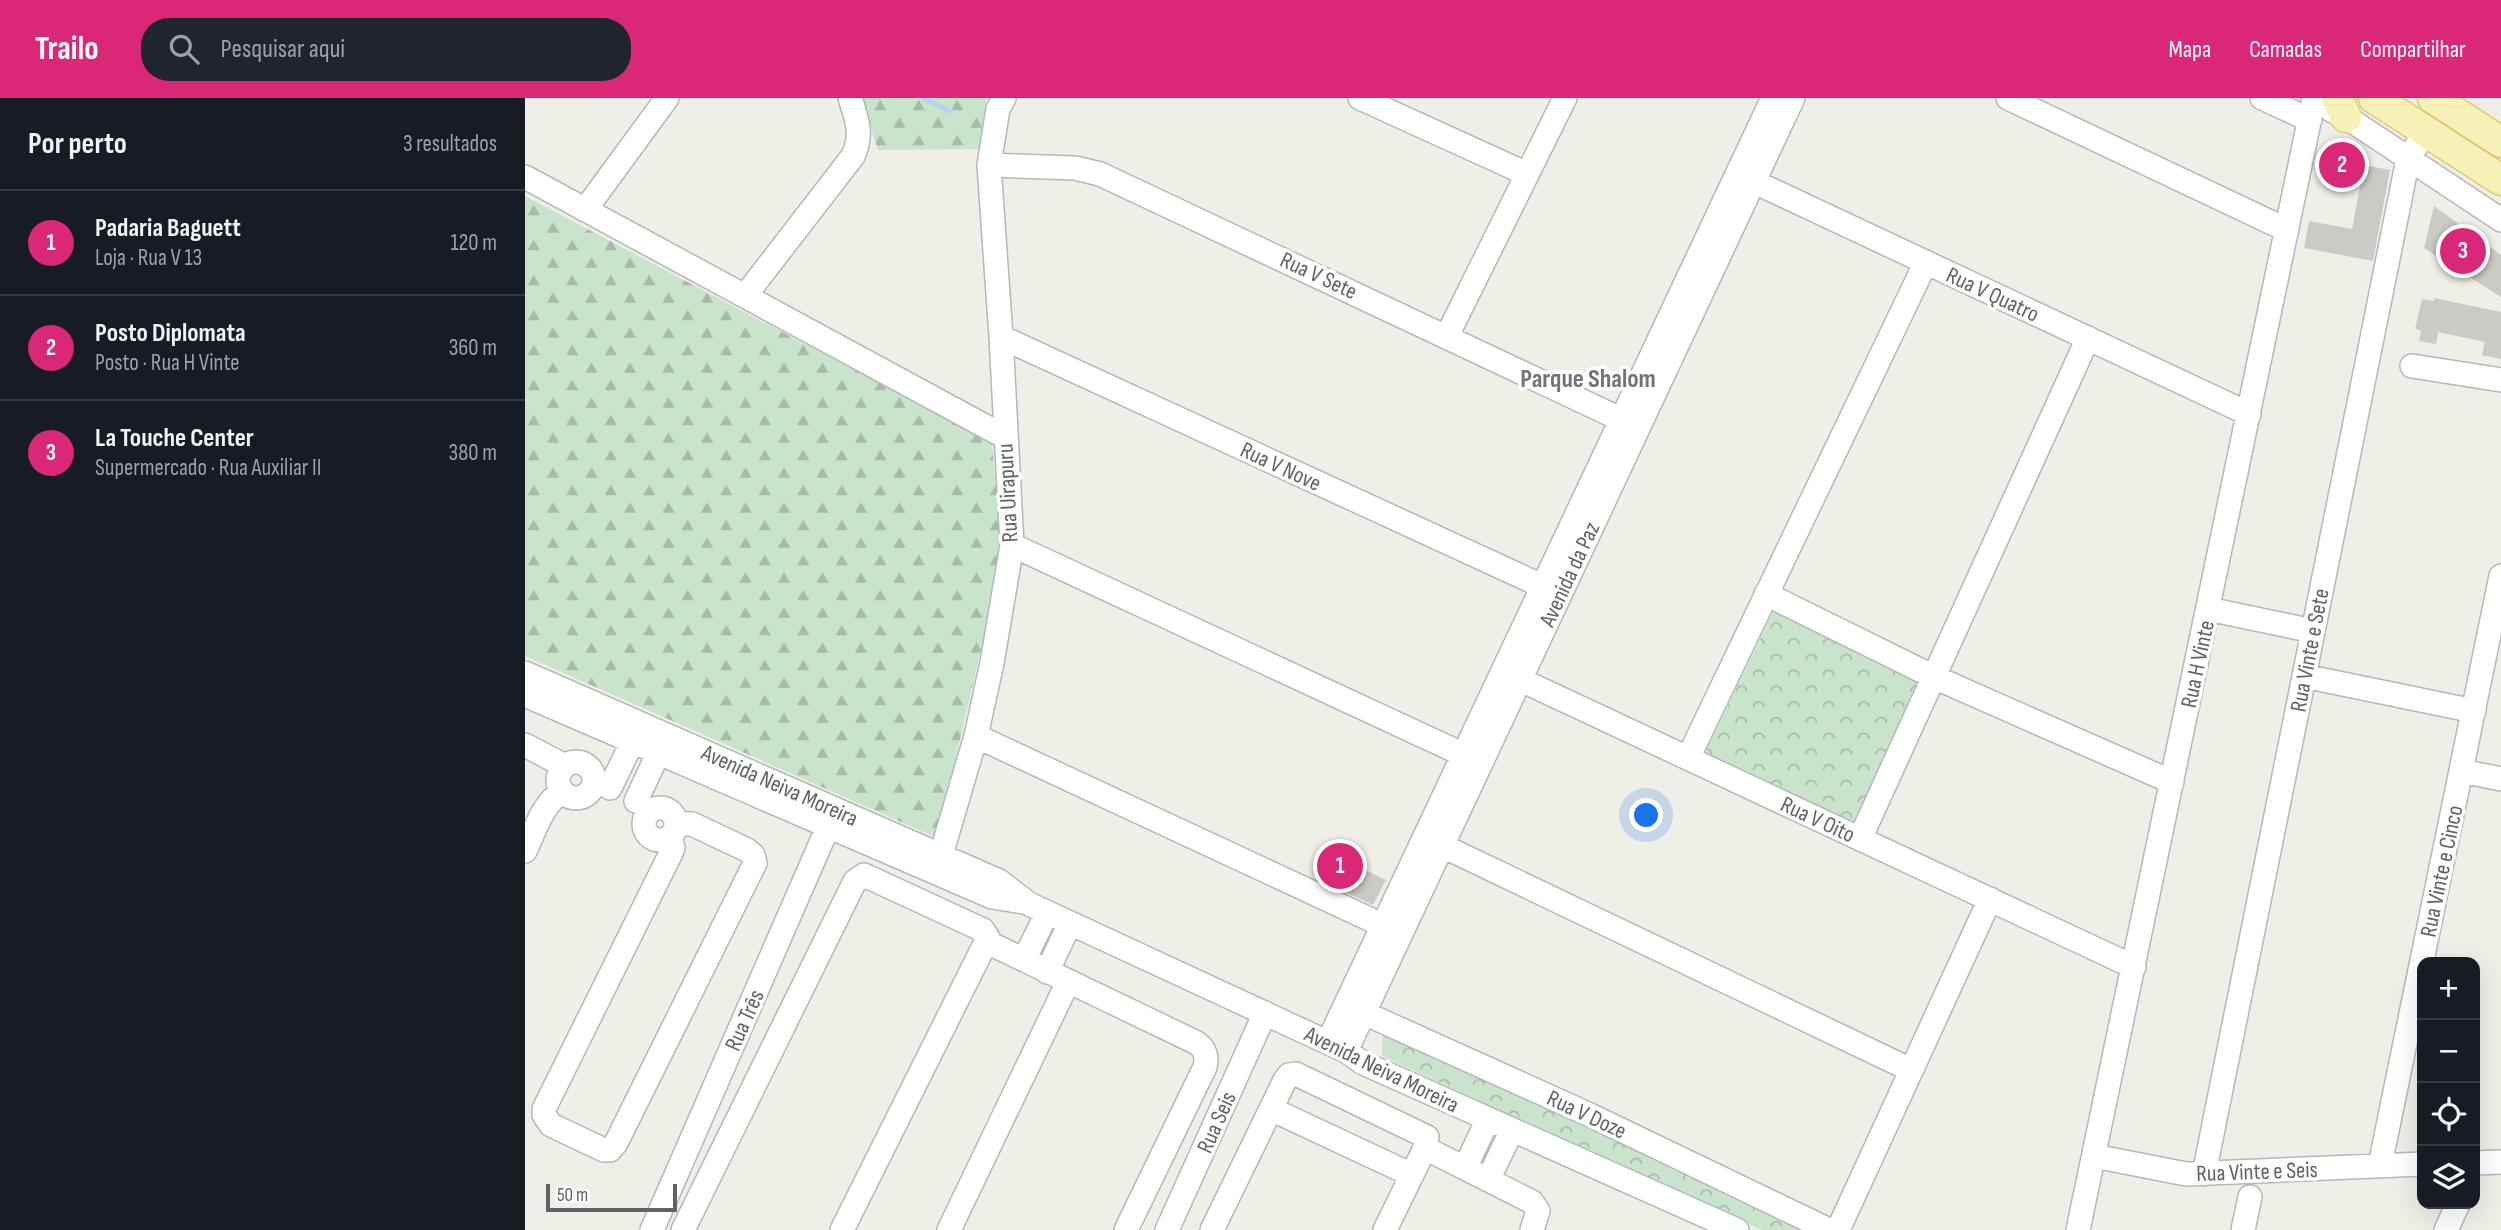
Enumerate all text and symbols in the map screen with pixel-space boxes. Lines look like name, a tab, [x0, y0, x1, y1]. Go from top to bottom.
search box	[141, 18, 631, 81]
text: Trailo	[35, 29, 99, 69]
icon: search	[165, 30, 203, 68]
text: Pesquisar aqui	[221, 34, 345, 65]
text: Mapa	[2169, 35, 2211, 64]
text: Camadas	[2249, 35, 2322, 64]
text: Compartilhar	[2360, 35, 2466, 64]
text: Por perto	[28, 126, 127, 162]
text: 3 resultados	[403, 130, 497, 158]
pin: 2	[2319, 139, 2365, 191]
text: Padaria Baguett	[95, 213, 241, 244]
pin: 3	[2440, 225, 2486, 277]
text: 1	[46, 229, 56, 257]
text: 120 m	[451, 229, 497, 257]
text: Loja · Rua V 13	[95, 244, 202, 272]
street label: Rua V Sete	[1276, 246, 1362, 306]
street label: Rua V Quatro	[1942, 261, 2044, 329]
text: Posto Diplomata	[95, 318, 246, 349]
text: 2	[46, 334, 56, 362]
text: 360 m	[449, 334, 497, 362]
text: Posto · Rua H Vinte	[95, 349, 240, 377]
district label: Parque Shalom	[1520, 364, 1656, 395]
text: La Touche Center	[95, 423, 254, 454]
street label: Rua V Nove	[1236, 436, 1325, 498]
text: 3	[46, 439, 56, 467]
text: 380 m	[449, 439, 497, 467]
street label: Rua Uirapuru	[991, 443, 1025, 543]
text: Supermercado · Rua Auxiliar II	[95, 454, 321, 482]
street label: Avenida da Paz	[1533, 518, 1606, 632]
street label: Rua Vinte e Sete	[2284, 586, 2336, 714]
street label: Rua H Vinte	[2175, 618, 2221, 711]
street label: Avenida Neiva Moreira	[696, 739, 862, 833]
street label: Rua V Oito	[1776, 791, 1859, 849]
your location	[1629, 798, 1663, 832]
street label: Rua Vinte e Cinco	[2414, 803, 2470, 940]
pin: 1	[1317, 840, 1363, 892]
map controls	[2417, 957, 2480, 1209]
button: +	[2417, 957, 2480, 1020]
street label: Rua Três	[719, 985, 771, 1055]
street label: Avenida Neiva Moreira	[1299, 1020, 1463, 1119]
button: −	[2417, 1020, 2480, 1083]
button: locate	[2417, 1083, 2480, 1146]
street label: Rua V Doze	[1542, 1084, 1631, 1145]
street label: Rua Seis	[1191, 1087, 1243, 1158]
button: layers	[2417, 1146, 2480, 1209]
street label: Rua Vinte e Seis	[2196, 1156, 2318, 1188]
scale bar	[546, 1181, 677, 1213]
text: 50 m	[557, 1184, 588, 1207]

